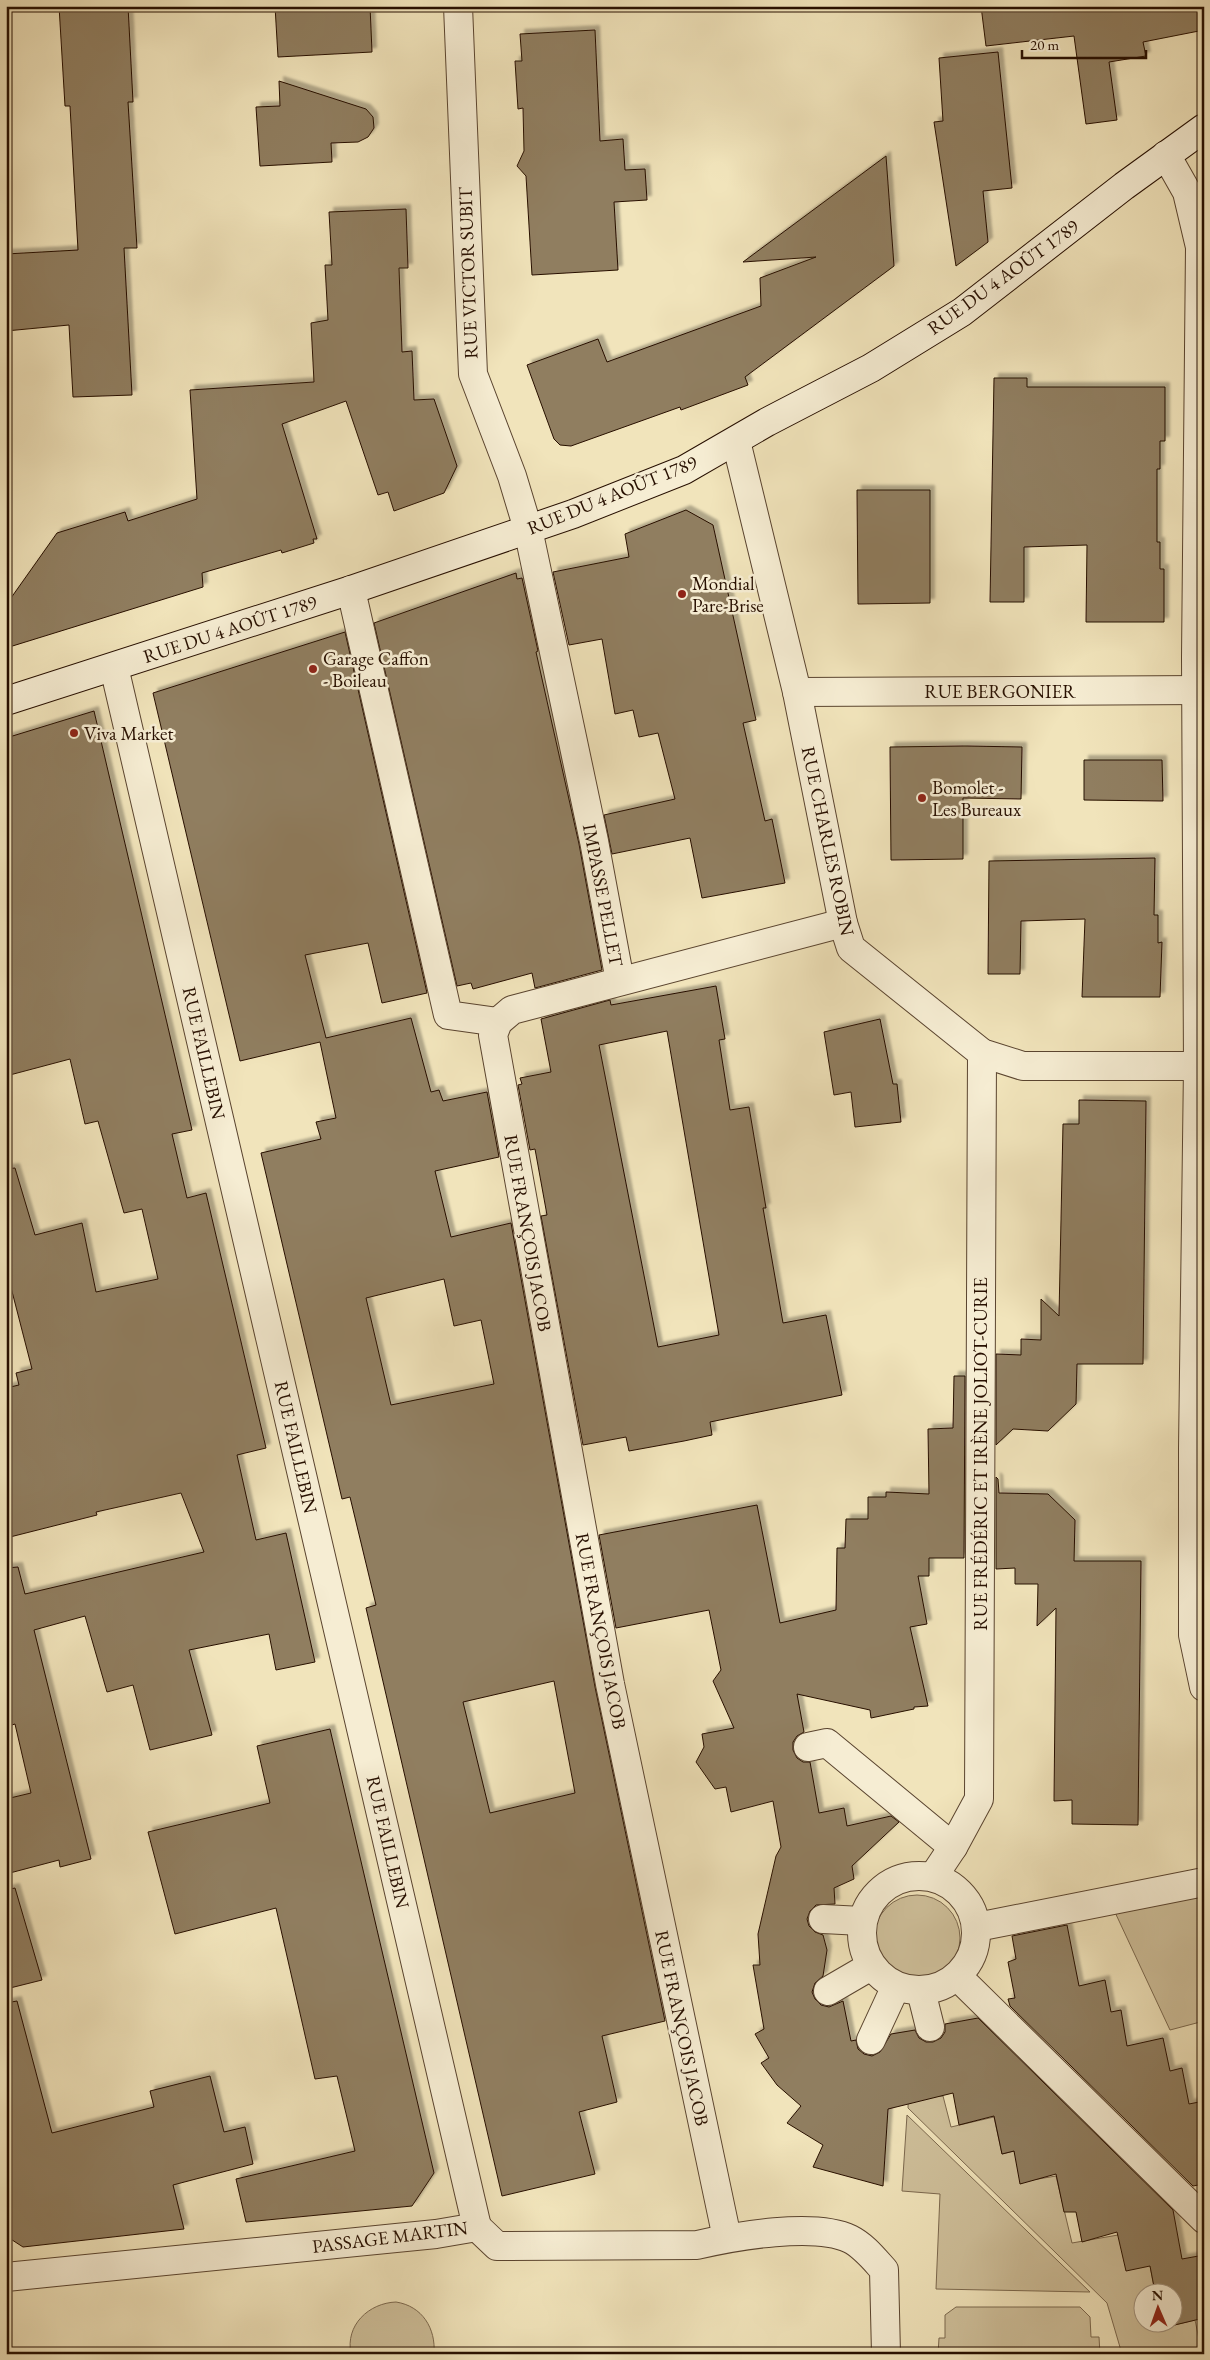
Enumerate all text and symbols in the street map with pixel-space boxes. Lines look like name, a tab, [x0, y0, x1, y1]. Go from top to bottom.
scale bar	[1022, 28, 1146, 60]
text: 20 m	[1030, 35, 1059, 54]
street label: RUE VICTOR SUBIT	[452, 186, 483, 359]
street label: RUE DU 4 AOÛT 1789	[922, 214, 1084, 340]
street label: RUE DU 4 AOÛT 1789	[523, 449, 701, 541]
place label: Mondial Pare-Brise	[692, 571, 764, 618]
marker: Mondial Pare-Brise	[676, 588, 688, 600]
street label: RUE DU 4 AOÛT 1789	[140, 589, 320, 669]
place label: Garage Caffon - Boileau	[323, 646, 429, 693]
marker: Garage Caffon - Boileau	[307, 663, 319, 675]
street label: RUE BERGONIER	[924, 679, 1076, 704]
place label: Viva Market	[84, 721, 173, 746]
marker: Viva Market	[68, 727, 80, 739]
street label: RUE CHARLES ROBIN	[796, 744, 860, 938]
place label: Bomolet - Les Bureaux	[932, 775, 1022, 822]
marker: Bomolet - Les Bureaux	[916, 792, 928, 804]
street label: IMPASSE PELLET	[577, 822, 629, 969]
street label: RUE FAILLEBIN	[177, 984, 231, 1122]
street label: RUE FRANÇOIS JACOB	[498, 1133, 558, 1333]
street label: RUE FRÉDÉRIC ET IRÈNE JOLIOT-CURIE	[968, 1277, 993, 1631]
street label: RUE FAILLEBIN	[269, 1378, 323, 1516]
street label: RUE FRANÇOIS JACOB	[570, 1531, 632, 1731]
street label: RUE FAILLEBIN	[361, 1773, 415, 1911]
street label: RUE FRANÇOIS JACOB	[649, 1928, 715, 2128]
street label: PASSAGE MARTIN	[311, 2215, 469, 2259]
north arrow	[1132, 2282, 1182, 2332]
text: N	[1152, 2286, 1164, 2304]

